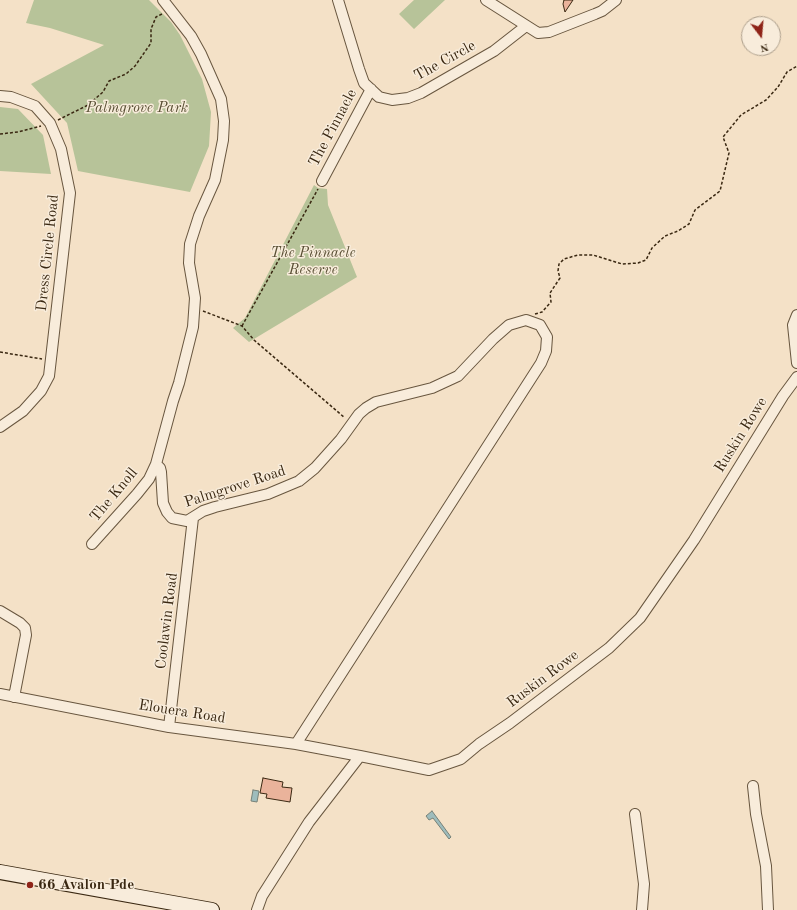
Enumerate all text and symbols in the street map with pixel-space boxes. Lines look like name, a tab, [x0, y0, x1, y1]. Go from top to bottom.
north arrow	[741, 16, 781, 56]
street label: The Circle	[411, 37, 479, 85]
text: N	[759, 41, 770, 53]
street label: The Pinnacle	[305, 86, 361, 170]
park label: Palmgrove Park	[86, 99, 188, 117]
street label: Dress Circle Road	[33, 194, 63, 312]
park label: The Pinnacle Reserve	[270, 244, 356, 279]
street label: Ruskin Rowe	[711, 394, 771, 476]
street label: Palmgrove Road	[182, 462, 288, 512]
street label: The Knoll	[86, 464, 142, 526]
street label: Coolawin Road	[152, 572, 182, 670]
street label: Ruskin Rowe	[504, 646, 582, 712]
street label: Elouera Road	[137, 696, 227, 728]
place label: 66 Avalon Pde	[38, 876, 134, 894]
marker: 66 Avalon Pde	[25, 880, 35, 890]

